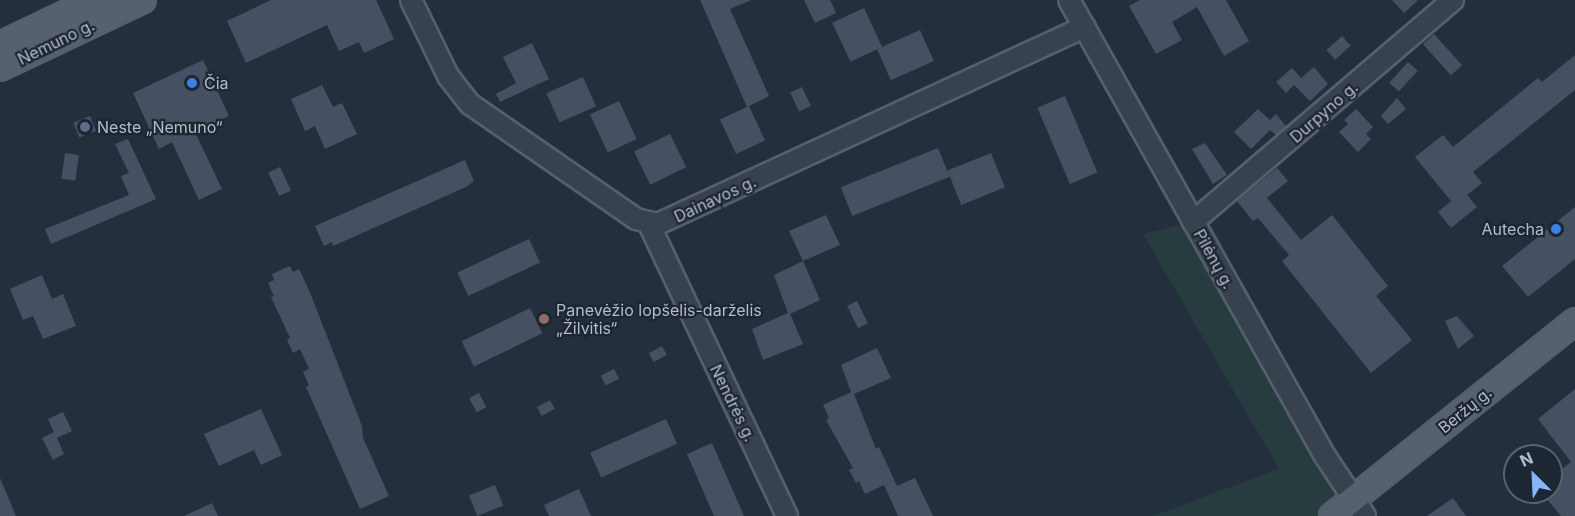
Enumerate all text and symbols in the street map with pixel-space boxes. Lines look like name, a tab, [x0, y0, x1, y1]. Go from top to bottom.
street label: Nemuno g.	[15, 15, 97, 69]
place label: Čia	[204, 73, 229, 93]
marker: Čia	[185, 76, 199, 90]
street label: Durpyno g.	[1286, 77, 1362, 147]
place label: Neste „Nemuno“	[97, 117, 222, 137]
marker: Neste „Nemuno“	[78, 120, 92, 134]
street label: Dainavos g.	[671, 172, 759, 226]
place label: Autecha	[1482, 219, 1544, 239]
marker: Autecha	[1549, 222, 1563, 236]
street label: Pilėnų g.	[1190, 226, 1238, 292]
place label: Panevėžio lopšelis-darželis „Žilvitis“	[556, 300, 762, 338]
marker: Panevėžio lopšelis-darželis „Žilvitis“	[537, 312, 551, 326]
street label: Nendrės g.	[706, 361, 760, 445]
street label: Beržų g.	[1434, 383, 1496, 437]
north arrow	[1503, 444, 1563, 504]
text: N	[1517, 448, 1536, 471]

